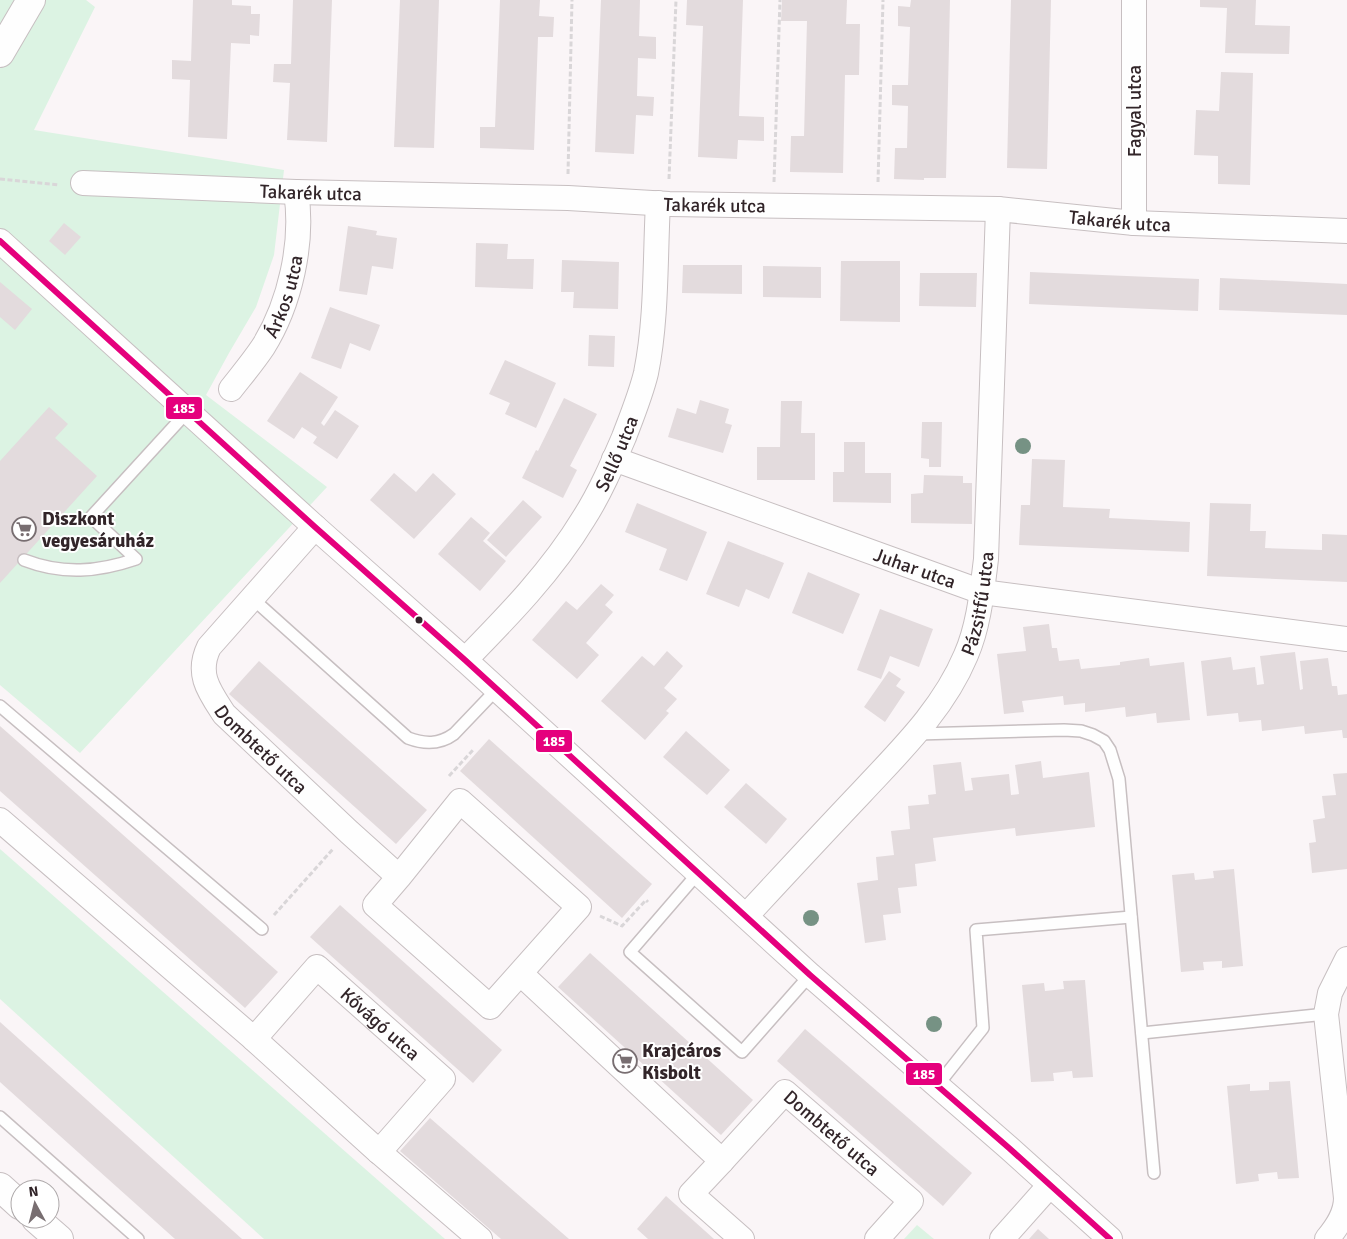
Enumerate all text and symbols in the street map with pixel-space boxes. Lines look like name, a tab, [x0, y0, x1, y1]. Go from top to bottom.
street label: Fagyal utca	[1123, 65, 1147, 157]
street label: Takarék utca	[259, 179, 362, 206]
street label: Takarék utca	[663, 193, 766, 218]
street label: Takarék utca	[1068, 205, 1171, 237]
street label: Árkos utca	[259, 253, 309, 342]
line badge: 185	[165, 396, 203, 420]
text: 185	[173, 400, 195, 417]
street label: Sellő utca	[590, 413, 644, 496]
place label: Diszkont vegyesáruház	[41, 507, 154, 553]
supermarket icon: Diszkont vegyesáruház	[11, 516, 37, 542]
street label: Juhar utca	[870, 543, 959, 595]
street label: Pázsitfű utca	[956, 551, 999, 659]
unlabelled marker	[414, 615, 424, 625]
street label: Dombtető utca	[208, 701, 312, 799]
line badge: 185	[535, 729, 573, 753]
text: 185	[543, 733, 565, 750]
street label: Kővágó utca	[335, 982, 425, 1066]
place label: Krajcáros Kisbolt	[642, 1039, 721, 1085]
supermarket icon: Krajcáros Kisbolt	[612, 1048, 638, 1074]
line badge: 185	[905, 1062, 943, 1086]
text: 185	[913, 1066, 935, 1083]
street label: Dombtető utca	[778, 1085, 884, 1181]
north arrow	[10, 1179, 60, 1229]
text: N	[28, 1183, 39, 1201]

